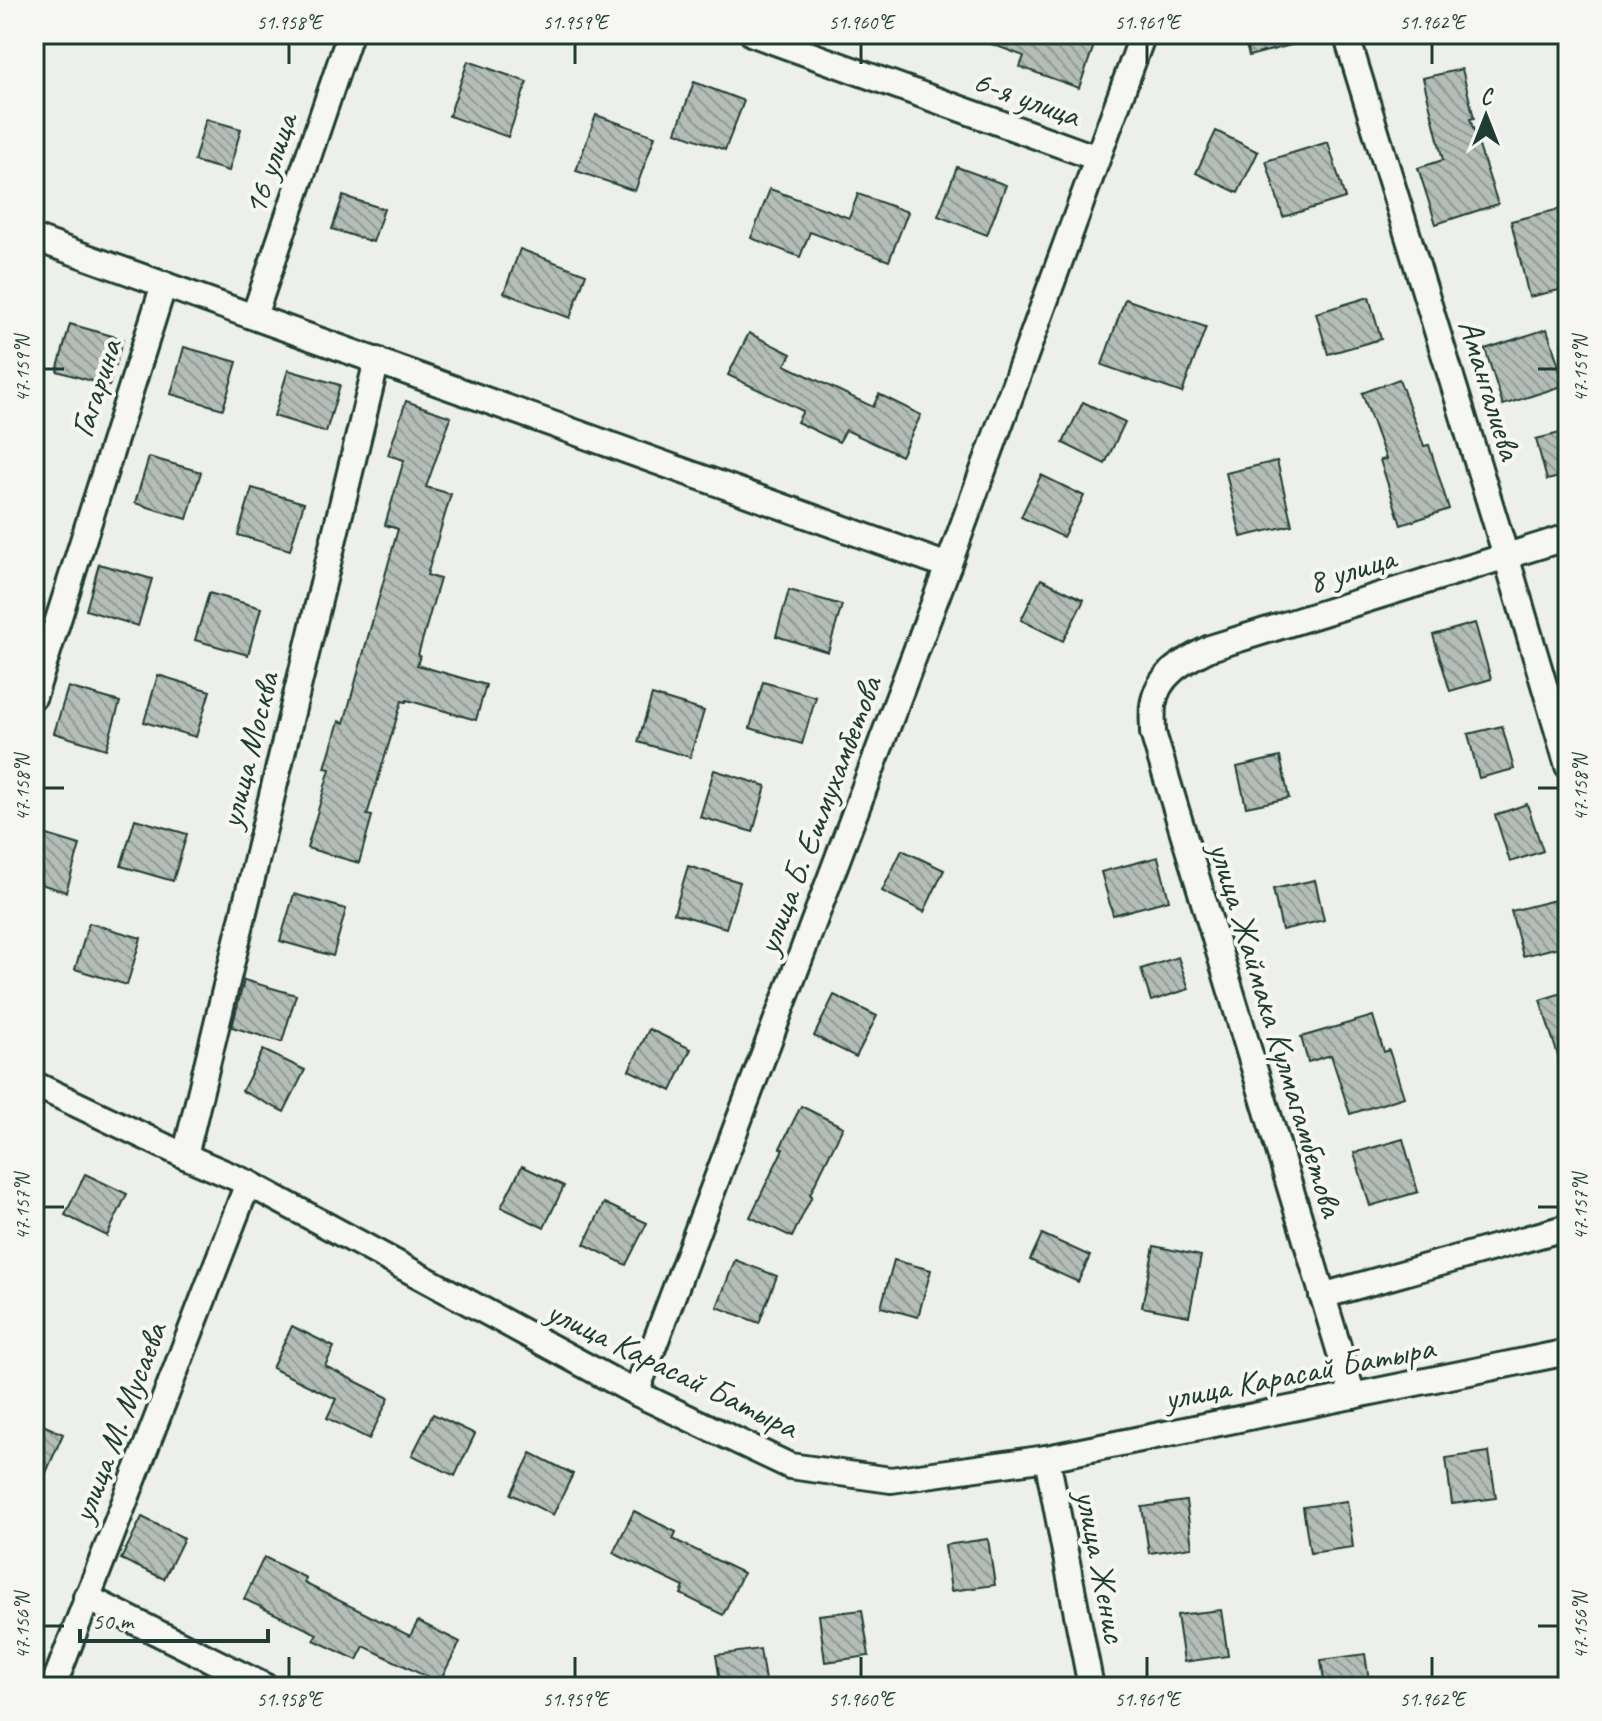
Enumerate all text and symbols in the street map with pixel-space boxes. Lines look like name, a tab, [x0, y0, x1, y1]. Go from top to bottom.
text: 51.958°E	[256, 10, 324, 35]
text: 51.959°E	[542, 10, 610, 35]
text: 51.960°E	[828, 10, 896, 35]
text: 51.961°E	[1114, 10, 1182, 35]
text: 51.962°E	[1399, 10, 1467, 35]
street label: 6-я улица	[968, 58, 1088, 137]
north arrow	[1446, 76, 1526, 156]
text: С	[1481, 83, 1495, 111]
street label: 16 улица	[232, 105, 308, 220]
street label: Амангалиева	[1449, 314, 1533, 467]
street label: Гагарина	[60, 332, 132, 442]
text: 47.159°N	[10, 333, 35, 402]
text: 47.159°N	[1568, 333, 1593, 402]
street label: 8 улица	[1302, 535, 1403, 603]
street label: улица Москва	[208, 666, 289, 834]
street label: улица Б. Ешмухамбетова	[745, 668, 892, 962]
text: 47.158°N	[10, 752, 35, 821]
text: 47.158°N	[1568, 752, 1593, 821]
street label: улица Жаймака Кулмагамбетова	[1199, 835, 1355, 1224]
text: 47.157°N	[10, 1171, 35, 1240]
text: 47.157°N	[1568, 1171, 1593, 1240]
street label: улица Карасай Батыра	[538, 1288, 807, 1449]
street label: улица М. Мусаева	[60, 1314, 177, 1530]
street label: улица Карасай Батыра	[1159, 1325, 1440, 1420]
street label: улица Женис	[1065, 1484, 1138, 1648]
text: 47.156°N	[10, 1590, 35, 1659]
text: 47.156°N	[1568, 1590, 1593, 1659]
scale bar	[80, 1593, 268, 1643]
text: 50 m	[92, 1606, 135, 1636]
text: 51.958°E	[256, 1687, 324, 1712]
text: 51.959°E	[542, 1687, 610, 1712]
text: 51.960°E	[828, 1687, 896, 1712]
text: 51.961°E	[1114, 1687, 1182, 1712]
text: 51.962°E	[1399, 1687, 1467, 1712]

